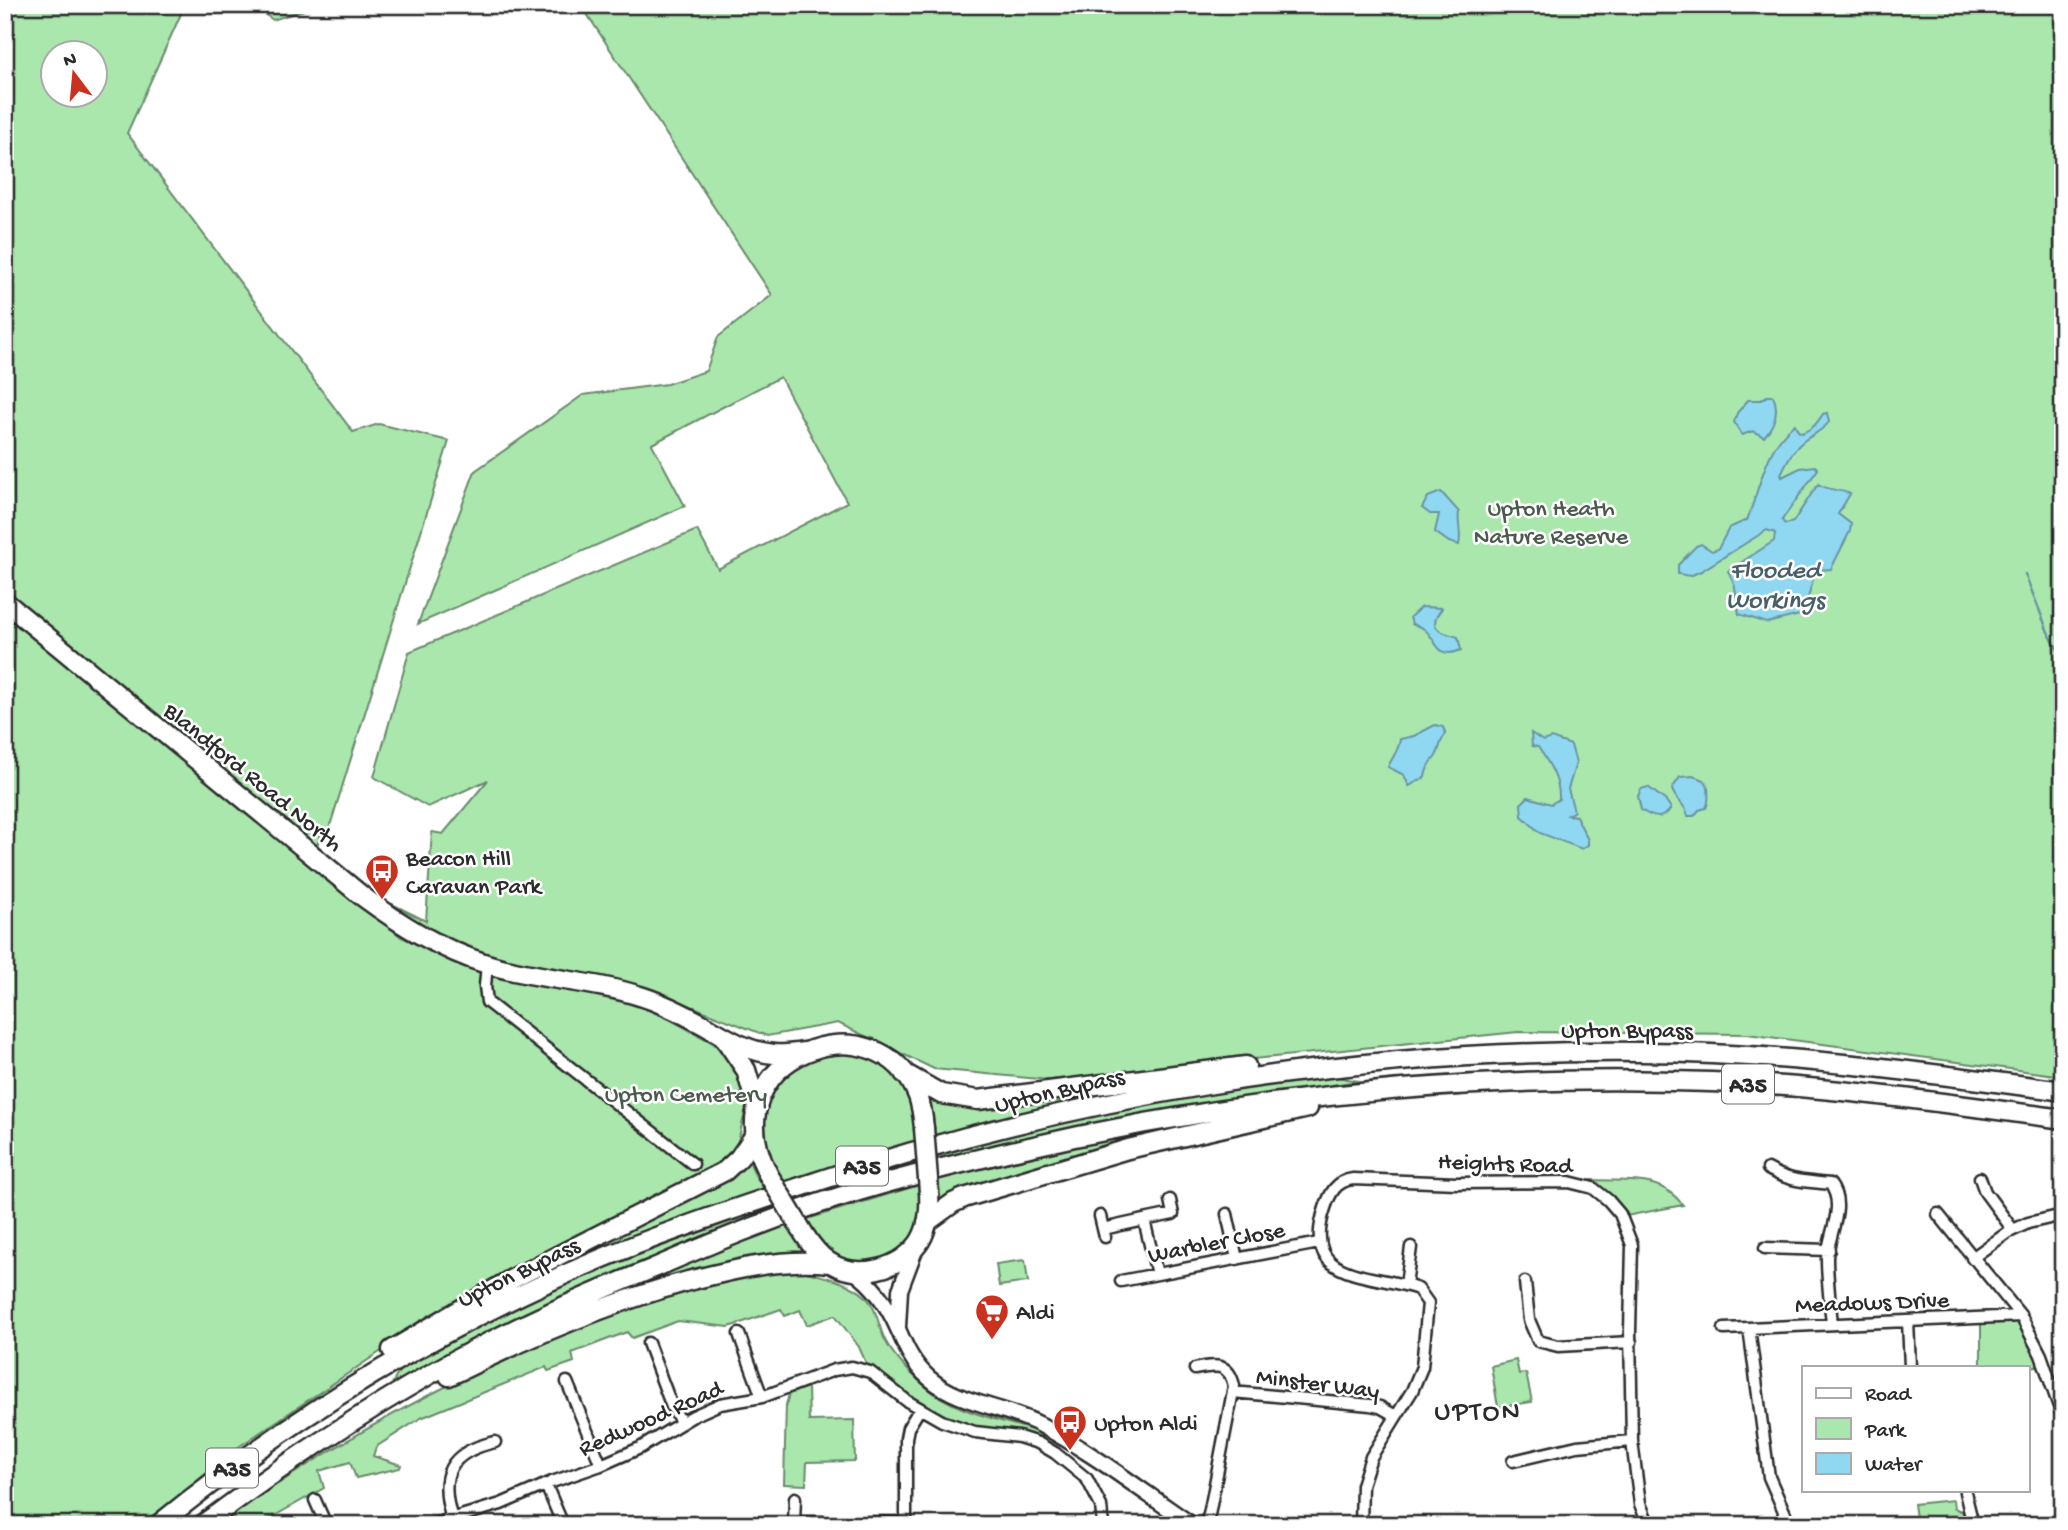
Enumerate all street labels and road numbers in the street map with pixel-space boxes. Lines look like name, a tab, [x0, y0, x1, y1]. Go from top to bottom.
street label: Blandford Road North	[156, 697, 347, 860]
street label: Upton Bypass	[1561, 1018, 1694, 1047]
street label: Upton Bypass	[992, 1063, 1128, 1121]
road number: A35	[1722, 1064, 1774, 1104]
road number: A35	[836, 1147, 888, 1186]
street label: Heights Road	[1437, 1149, 1575, 1182]
street label: Warbler Close	[1146, 1217, 1288, 1272]
street label: Upton Bypass	[454, 1232, 586, 1316]
street label: Meadows Drive	[1795, 1287, 1950, 1322]
street label: Minster Way	[1254, 1364, 1381, 1407]
street label: Redwood Road	[575, 1375, 730, 1465]
road number: A35	[206, 1448, 258, 1488]

